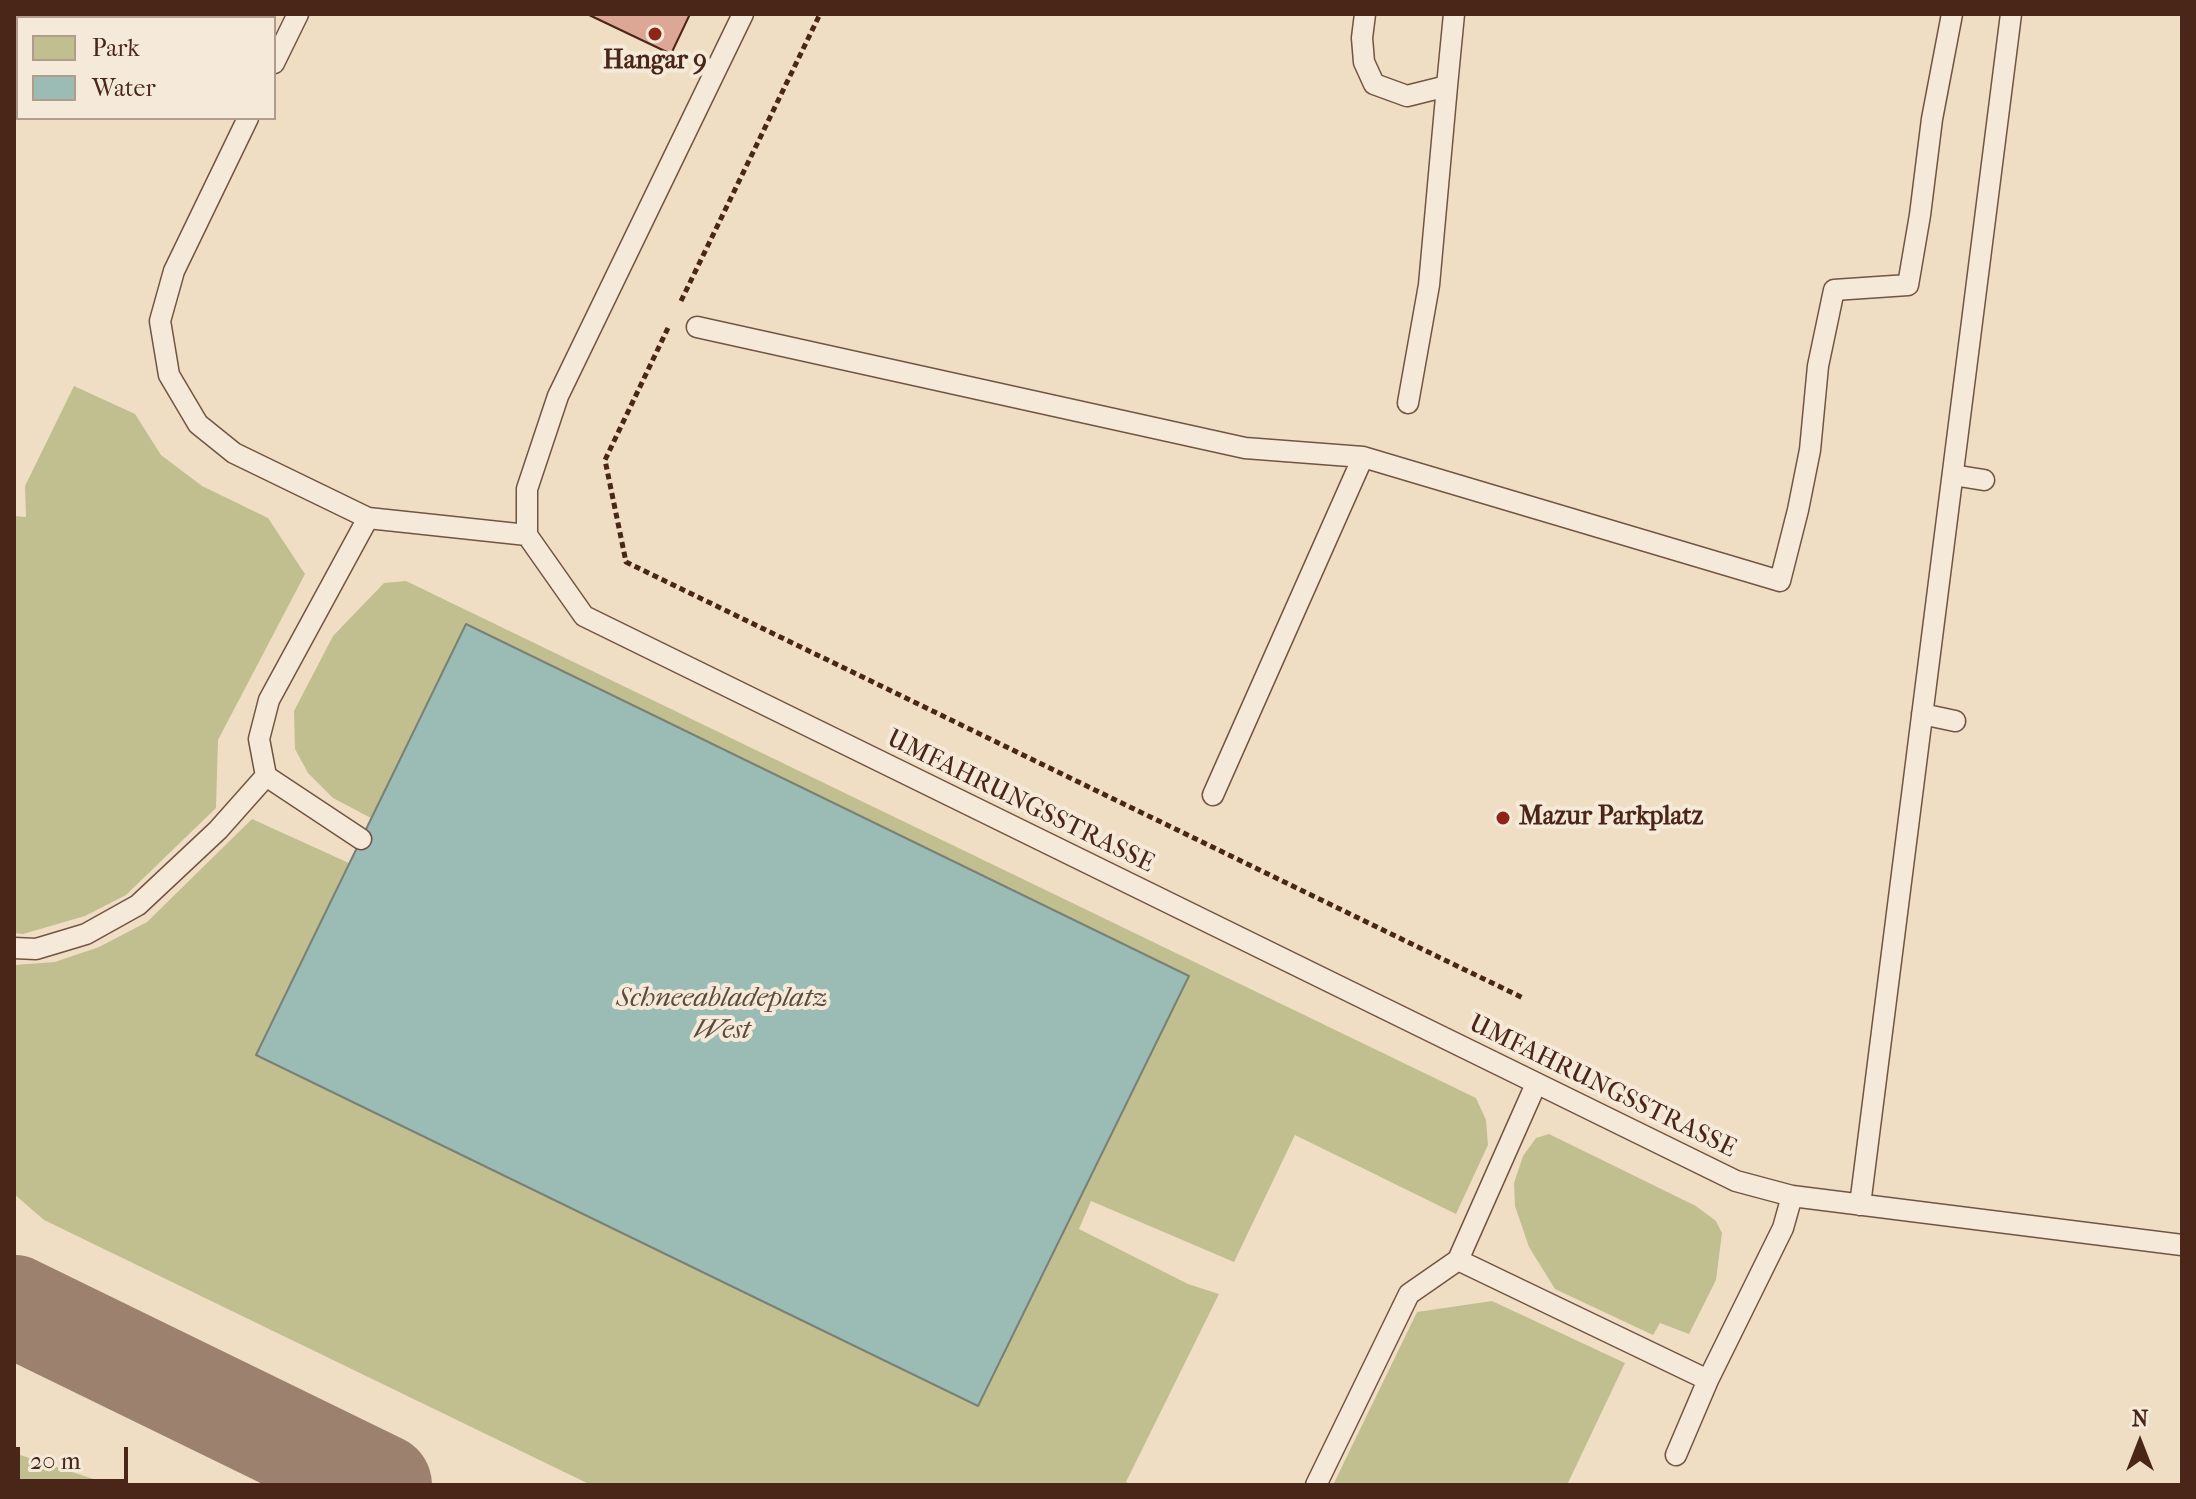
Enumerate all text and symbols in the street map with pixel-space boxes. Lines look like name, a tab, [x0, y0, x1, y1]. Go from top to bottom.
legend	[16, 16, 276, 120]
marker: Hangar 9	[646, 25, 664, 43]
text: Park	[92, 34, 140, 62]
place label: Hangar 9	[603, 46, 707, 78]
text: Water	[92, 74, 156, 102]
street label: UMFAHRUNGSSTRASSE	[881, 724, 1159, 880]
place label: Mazur Parkplatz	[1519, 802, 1703, 834]
marker: Mazur Parkplatz	[1494, 809, 1512, 827]
water label: Schneeabladeplatz West	[616, 982, 828, 1048]
street label: UMFAHRUNGSSTRASSE	[1463, 1009, 1741, 1165]
north arrow	[2100, 1403, 2180, 1483]
text: N	[2132, 1406, 2148, 1432]
scale bar	[20, 1431, 132, 1481]
text: 20 m	[30, 1447, 81, 1475]

